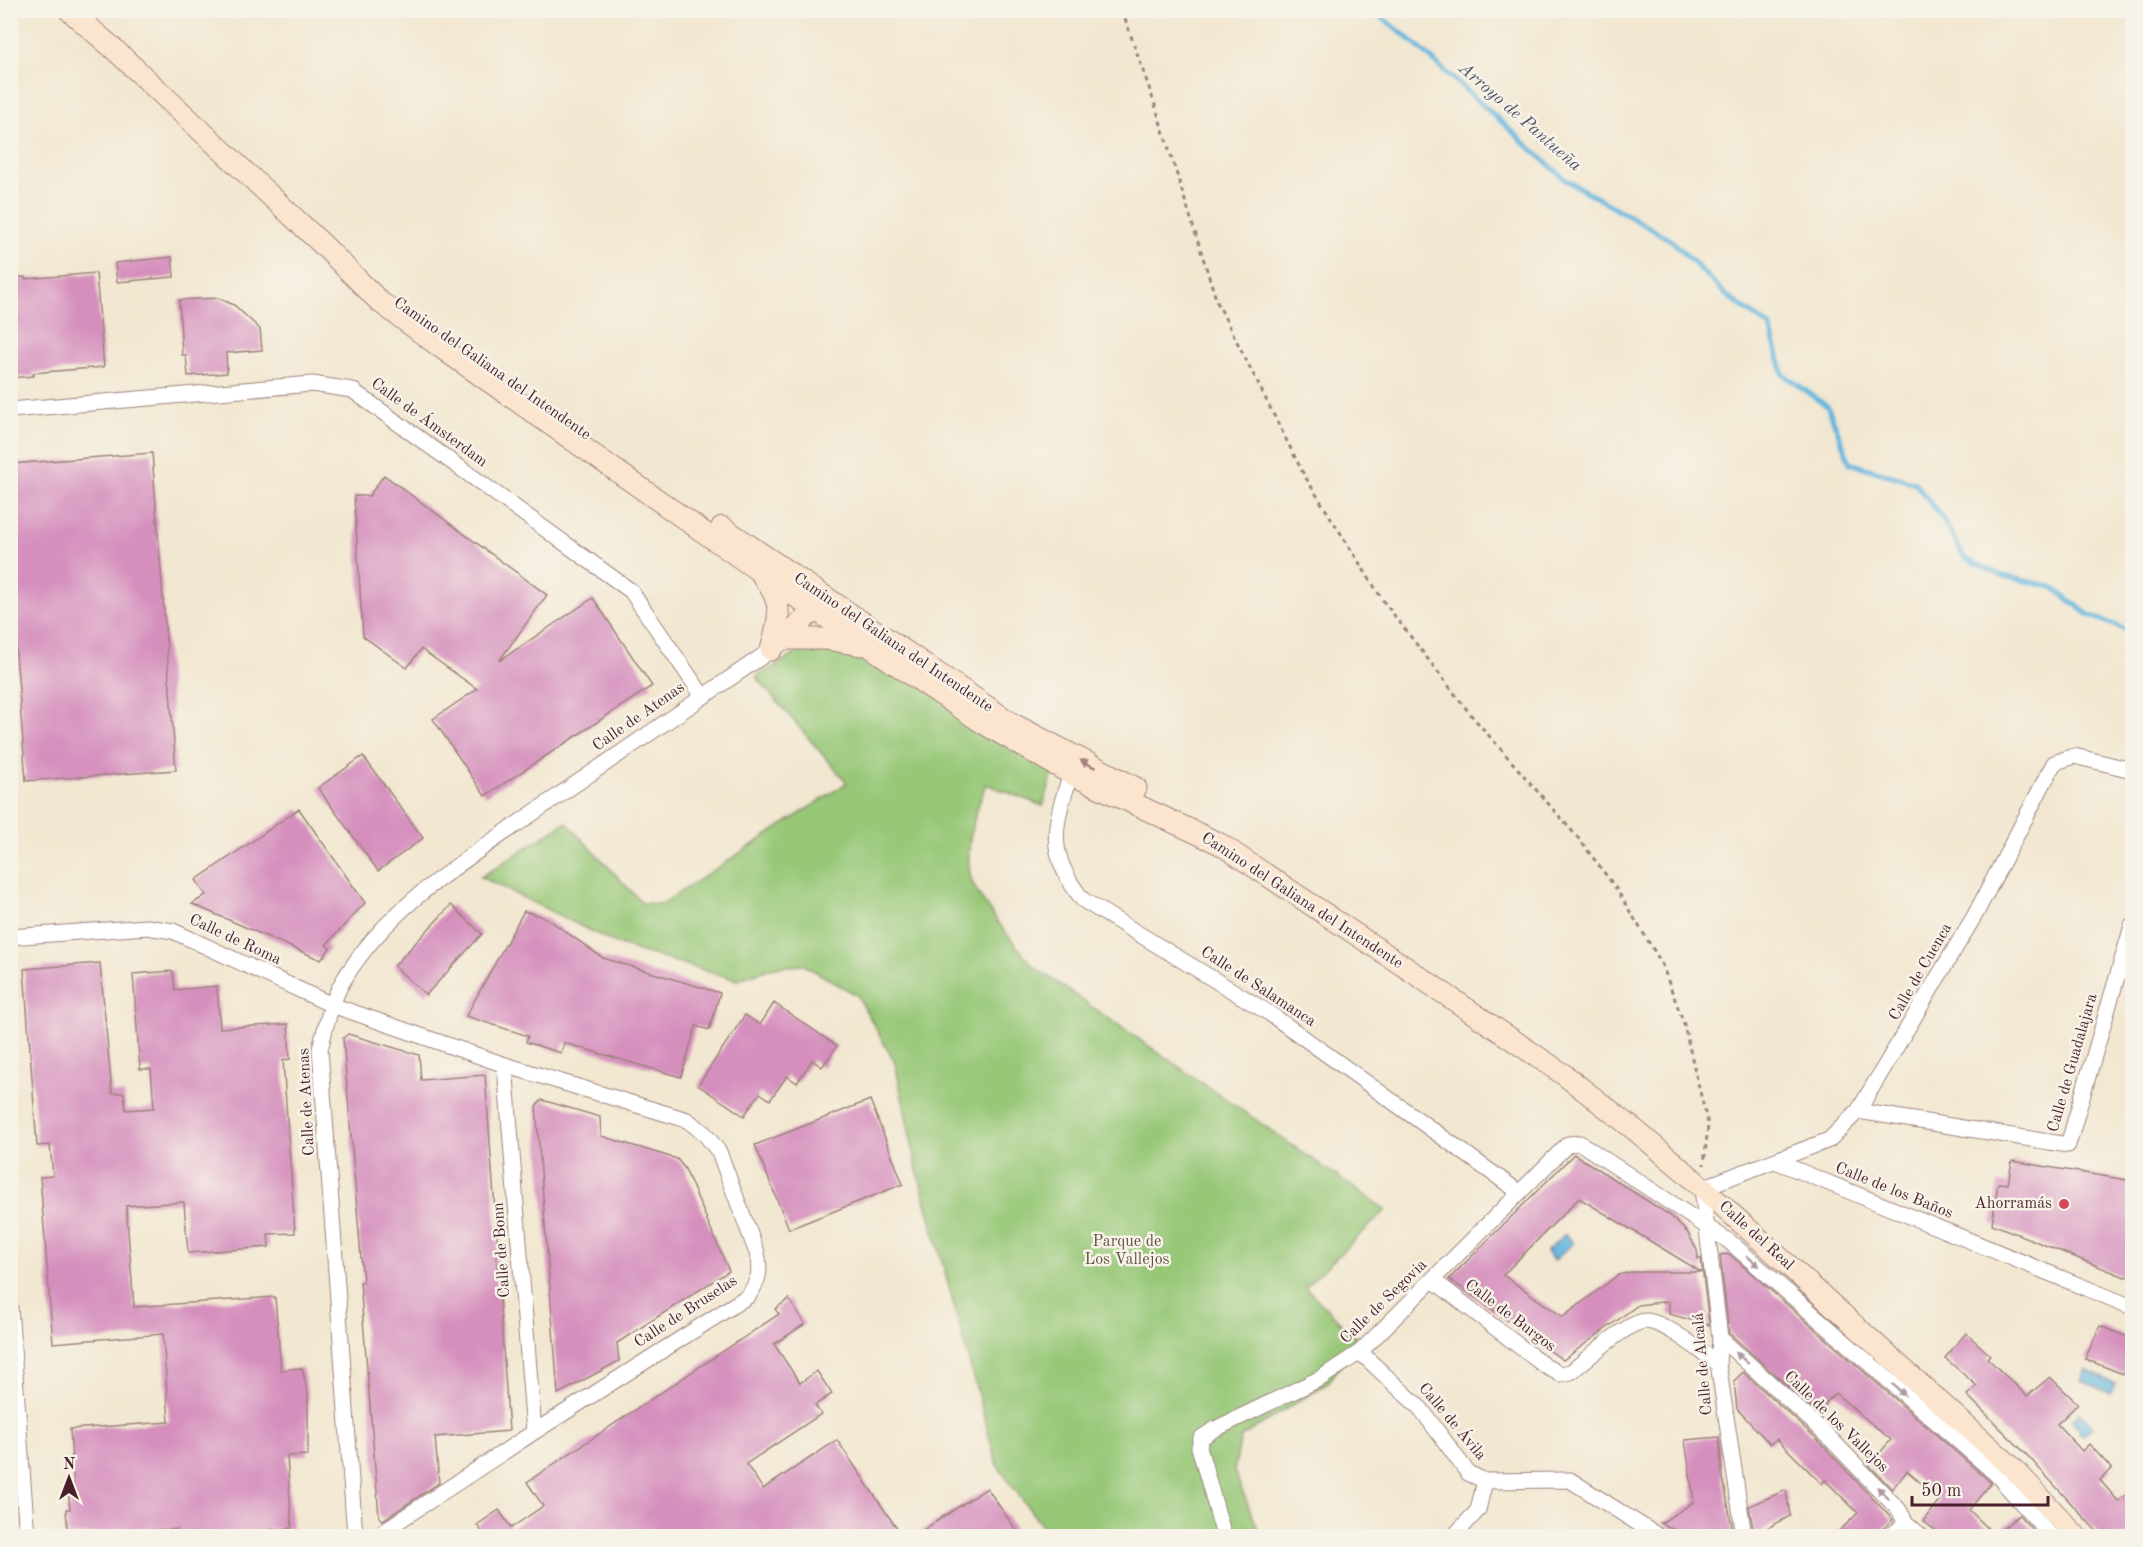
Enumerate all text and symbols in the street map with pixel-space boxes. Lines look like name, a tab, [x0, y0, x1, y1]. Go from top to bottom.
water label: Arroyo de Pantueña	[1455, 58, 1585, 175]
street label: Camino del Galiana del Intendente	[391, 295, 593, 443]
street label: Calle de Ámsterdam	[368, 372, 493, 471]
street label: Camino del Galiana del Intendente	[790, 570, 996, 716]
street label: Calle de Atenas	[590, 679, 688, 755]
one-way arrow	[1080, 759, 1097, 768]
street label: Camino del Galiana del Intendente	[1198, 830, 1406, 972]
street label: Calle de Roma	[187, 912, 283, 968]
street label: Calle de Cuenca	[1887, 921, 1955, 1023]
street label: Calle de Salamanca	[1198, 944, 1318, 1030]
street label: Calle de Guadalajara	[2046, 992, 2100, 1134]
street label: Calle de Atenas	[296, 1048, 318, 1156]
street label: Calle de los Baños	[1833, 1160, 1955, 1222]
place label: Ahorramás	[1975, 1196, 2052, 1212]
marker: Ahorramás	[2057, 1197, 2071, 1211]
street label: Calle del Real	[1715, 1198, 1797, 1274]
street label: Calle de Bonn	[491, 1201, 513, 1298]
park label: Parque de Los Vallejos	[1084, 1234, 1170, 1268]
one-way arrow	[1745, 1254, 1760, 1267]
street label: Calle de Segovia	[1338, 1257, 1430, 1347]
street label: Calle de Bruselas	[632, 1273, 740, 1351]
street label: Calle de Burgos	[1462, 1277, 1558, 1355]
street label: Calle de Alcalá	[1691, 1312, 1715, 1416]
one-way arrow	[1735, 1351, 1750, 1365]
street label: Calle de los Vallejos	[1781, 1368, 1891, 1476]
street label: Calle de Ávila	[1415, 1378, 1492, 1464]
one-way arrow	[1892, 1383, 1906, 1397]
north arrow	[39, 1448, 99, 1508]
text: N	[63, 1457, 76, 1473]
scale bar	[1912, 1469, 2048, 1507]
text: 50 m	[1921, 1482, 1961, 1500]
one-way arrow	[1876, 1486, 1890, 1501]

